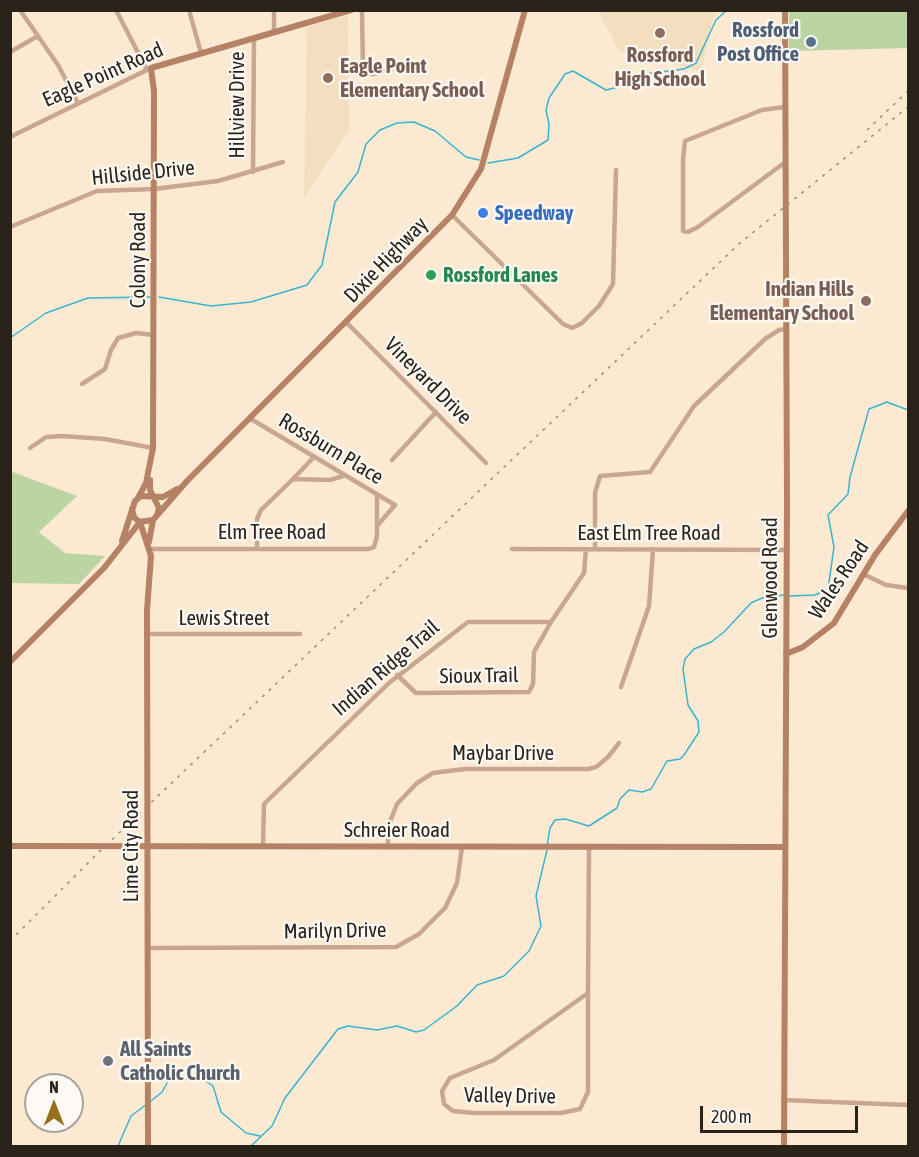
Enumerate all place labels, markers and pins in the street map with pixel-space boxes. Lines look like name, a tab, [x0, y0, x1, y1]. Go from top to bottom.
place label: Rossford Post Office	[717, 17, 799, 67]
marker: Rossford High School	[653, 26, 667, 40]
marker: Rossford Post Office	[804, 35, 818, 49]
place label: Rossford High School	[614, 42, 706, 92]
place label: Eagle Point Elementary School	[340, 53, 484, 103]
marker: Eagle Point Elementary School	[321, 71, 335, 85]
place label: Speedway	[495, 200, 573, 226]
marker: Speedway	[476, 206, 490, 220]
place label: Rossford Lanes	[443, 262, 558, 288]
marker: Rossford Lanes	[424, 268, 438, 282]
place label: Indian Hills Elementary School	[710, 276, 854, 326]
marker: Indian Hills Elementary School	[859, 294, 873, 308]
place label: All Saints Catholic Church	[120, 1036, 240, 1086]
marker: All Saints Catholic Church	[101, 1054, 115, 1068]

